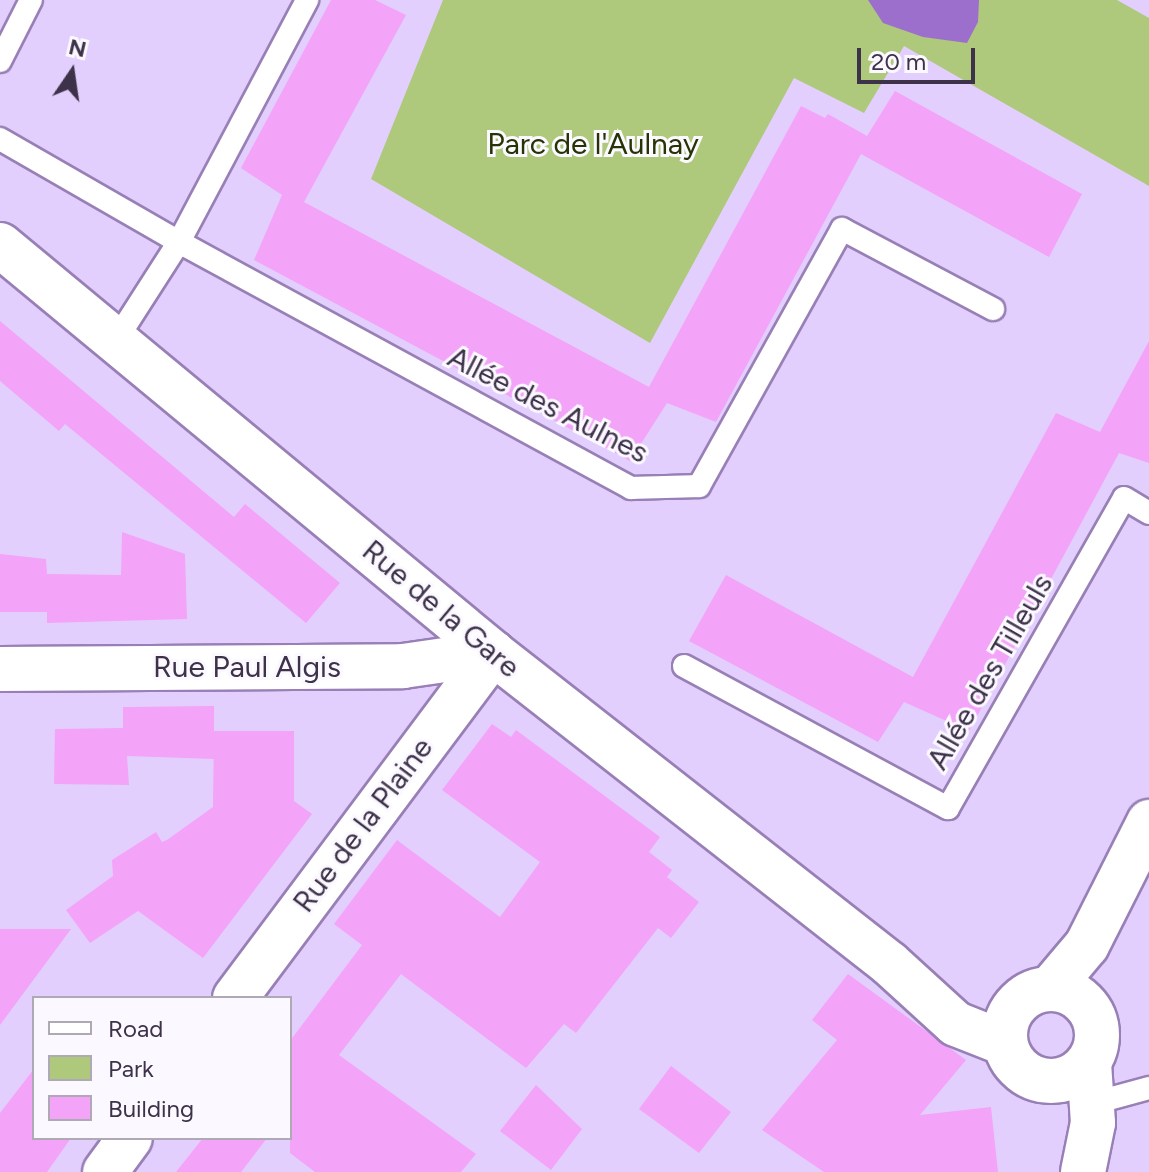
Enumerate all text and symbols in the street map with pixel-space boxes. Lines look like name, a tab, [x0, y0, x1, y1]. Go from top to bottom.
north arrow	[32, 32, 112, 112]
scale bar	[861, 32, 979, 82]
text: N	[66, 33, 89, 63]
text: 20 m	[871, 47, 926, 76]
park label: Parc de l'Aulnay	[487, 126, 699, 162]
street label: Allée des Aulnes	[442, 339, 654, 471]
street label: Rue de la Gare	[355, 533, 527, 685]
street label: Allée des Tilleuls	[920, 568, 1060, 776]
street label: Rue Paul Algis	[153, 649, 341, 685]
street label: Rue de la Plaine	[286, 731, 440, 919]
legend	[32, 996, 292, 1140]
text: Road	[108, 1014, 163, 1043]
text: Park	[108, 1054, 154, 1083]
text: Building	[108, 1094, 194, 1123]

